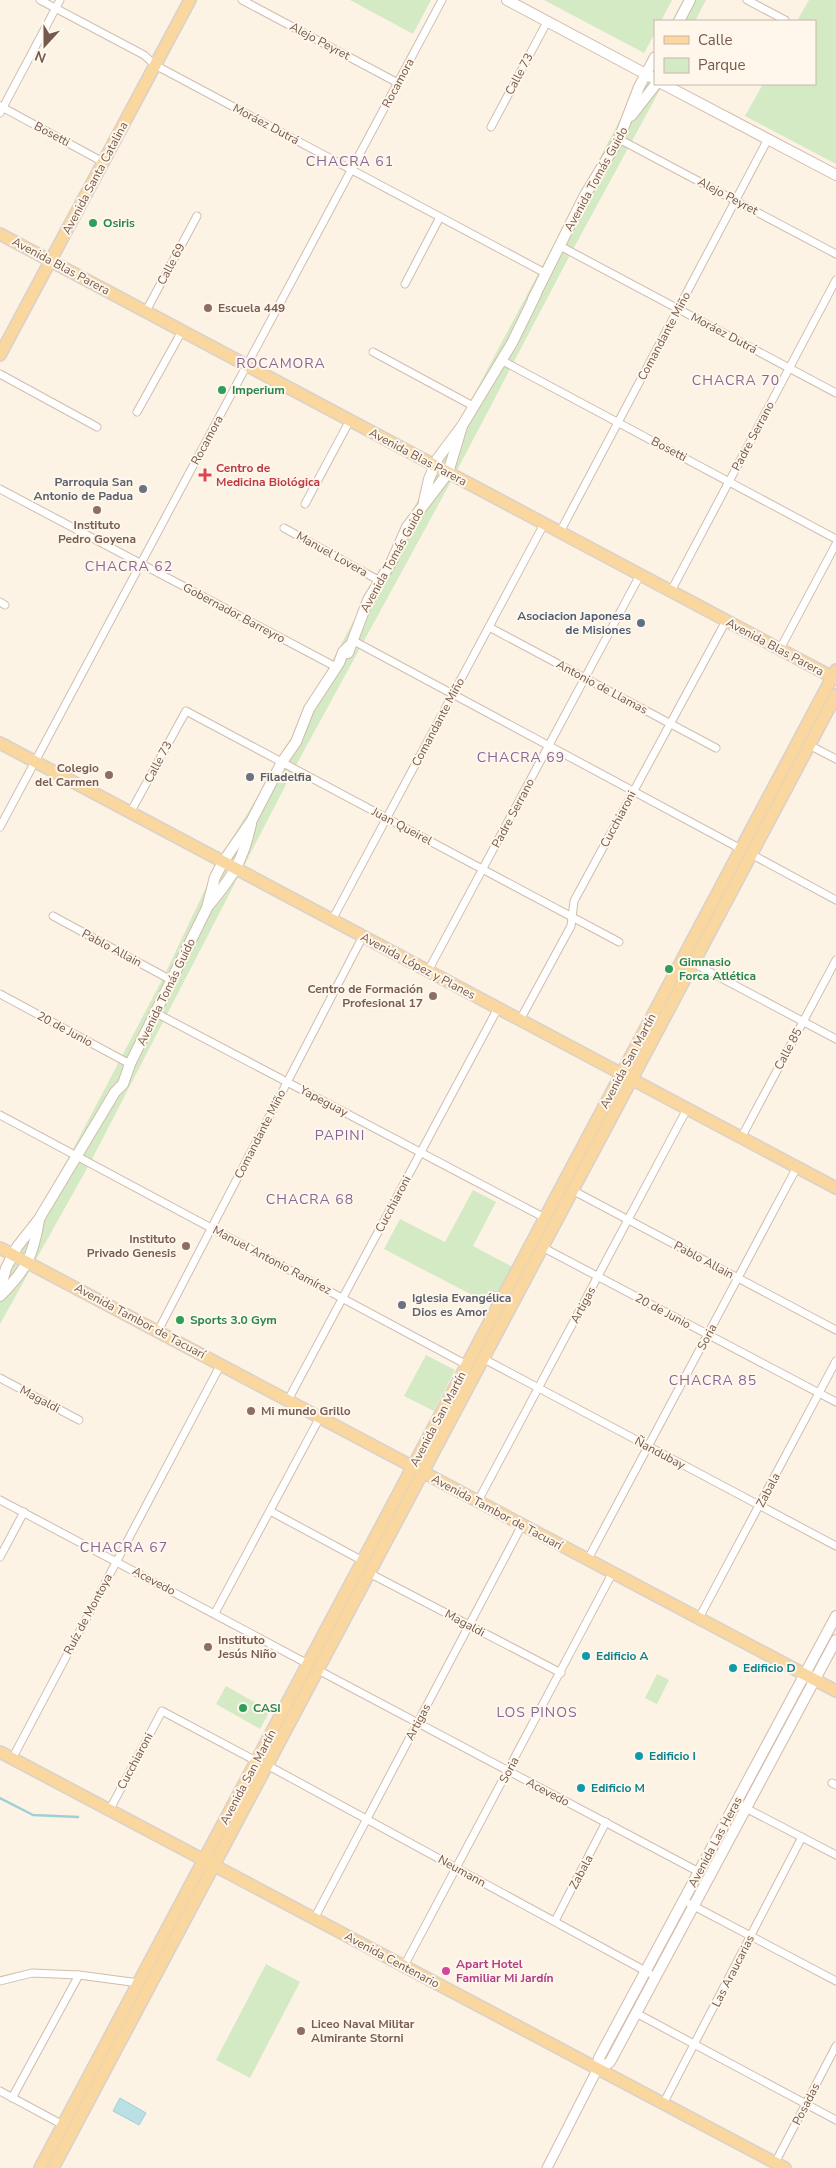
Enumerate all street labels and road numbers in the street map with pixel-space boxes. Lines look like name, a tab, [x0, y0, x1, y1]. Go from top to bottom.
street label: Alejo Peyret	[287, 18, 354, 64]
street label: Calle 73	[501, 50, 537, 98]
street label: Rocamora	[378, 55, 418, 111]
street label: Moráez Dutrá	[230, 100, 302, 148]
street label: Bosetti	[31, 118, 73, 150]
street label: Avenida Santa Catalina	[58, 119, 132, 237]
street label: Avenida Tomás Guido	[561, 124, 632, 234]
street label: Alejo Peyret	[695, 173, 762, 219]
street label: Avenida Blas Parera	[9, 233, 113, 299]
street label: Calle 69	[153, 240, 189, 288]
street label: Comandante Miño	[634, 289, 694, 383]
street label: Moráez Dutrá	[688, 309, 760, 357]
street label: Padre Serrano	[728, 398, 778, 474]
street label: Rocamora	[187, 412, 227, 468]
street label: Avenida Blas Parera	[366, 424, 470, 490]
street label: Bosetti	[648, 433, 690, 465]
street label: Avenida Tomás Guido	[357, 505, 428, 615]
street label: Manuel Lovera	[293, 528, 371, 580]
street label: Gobernador Barreyro	[180, 579, 288, 647]
street label: Avenida Blas Parera	[723, 614, 827, 680]
street label: Antonio de Llamas	[554, 656, 651, 718]
street label: Comandante Miño	[408, 675, 468, 769]
street label: Calle 73	[140, 738, 176, 786]
street label: Padre Serrano	[488, 775, 538, 851]
street label: Cucchiaroni	[596, 788, 640, 850]
street label: Juan Queirel	[368, 803, 435, 849]
street label: Pablo Allain	[79, 926, 145, 970]
street label: Avenida López y Planes	[358, 929, 478, 1003]
street label: Avenida Tomás Guido	[133, 935, 199, 1048]
street label: 20 de Junio	[34, 1008, 96, 1050]
street label: Avenida San Martín	[596, 1011, 660, 1111]
street label: Calle 85	[770, 1025, 806, 1073]
street label: Yapeguay	[296, 1081, 352, 1121]
street label: Comandante Miño	[231, 1086, 290, 1181]
street label: Cucchiaroni	[371, 1173, 415, 1235]
street label: Manuel Antonio Ramírez	[210, 1222, 335, 1298]
street label: Pablo Allain	[671, 1238, 737, 1282]
street label: Avenida Tambor de Tacuarí	[72, 1280, 209, 1363]
street label: Artigas	[567, 1284, 599, 1326]
street label: 20 de Junio	[632, 1290, 694, 1332]
street label: Soria	[693, 1321, 721, 1353]
street label: Avenida San Martín	[406, 1369, 470, 1469]
street label: Magaldi	[17, 1382, 63, 1416]
street label: Ñandubay	[632, 1433, 689, 1473]
street label: Zabala	[752, 1470, 784, 1510]
street label: Avenida Tambor de Tacuarí	[429, 1471, 566, 1554]
street label: Acevedo	[130, 1563, 179, 1599]
street label: Ruíz de Montoya	[60, 1571, 116, 1657]
street label: Magaldi	[442, 1606, 488, 1640]
street label: Artigas	[402, 1701, 434, 1743]
street label: Avenida San Martín	[216, 1727, 280, 1827]
street label: Cucchiaroni	[113, 1730, 157, 1792]
street label: Soria	[495, 1754, 523, 1786]
street label: Acevedo	[524, 1774, 573, 1810]
street label: Avenida Las Heras	[684, 1794, 746, 1890]
street label: Neumann	[435, 1851, 489, 1891]
street label: Zabala	[565, 1852, 597, 1892]
street label: Avenida Centenario	[342, 1928, 443, 1992]
street label: Las Araucarias	[708, 1932, 758, 2010]
street label: Posadas	[789, 2080, 824, 2128]

